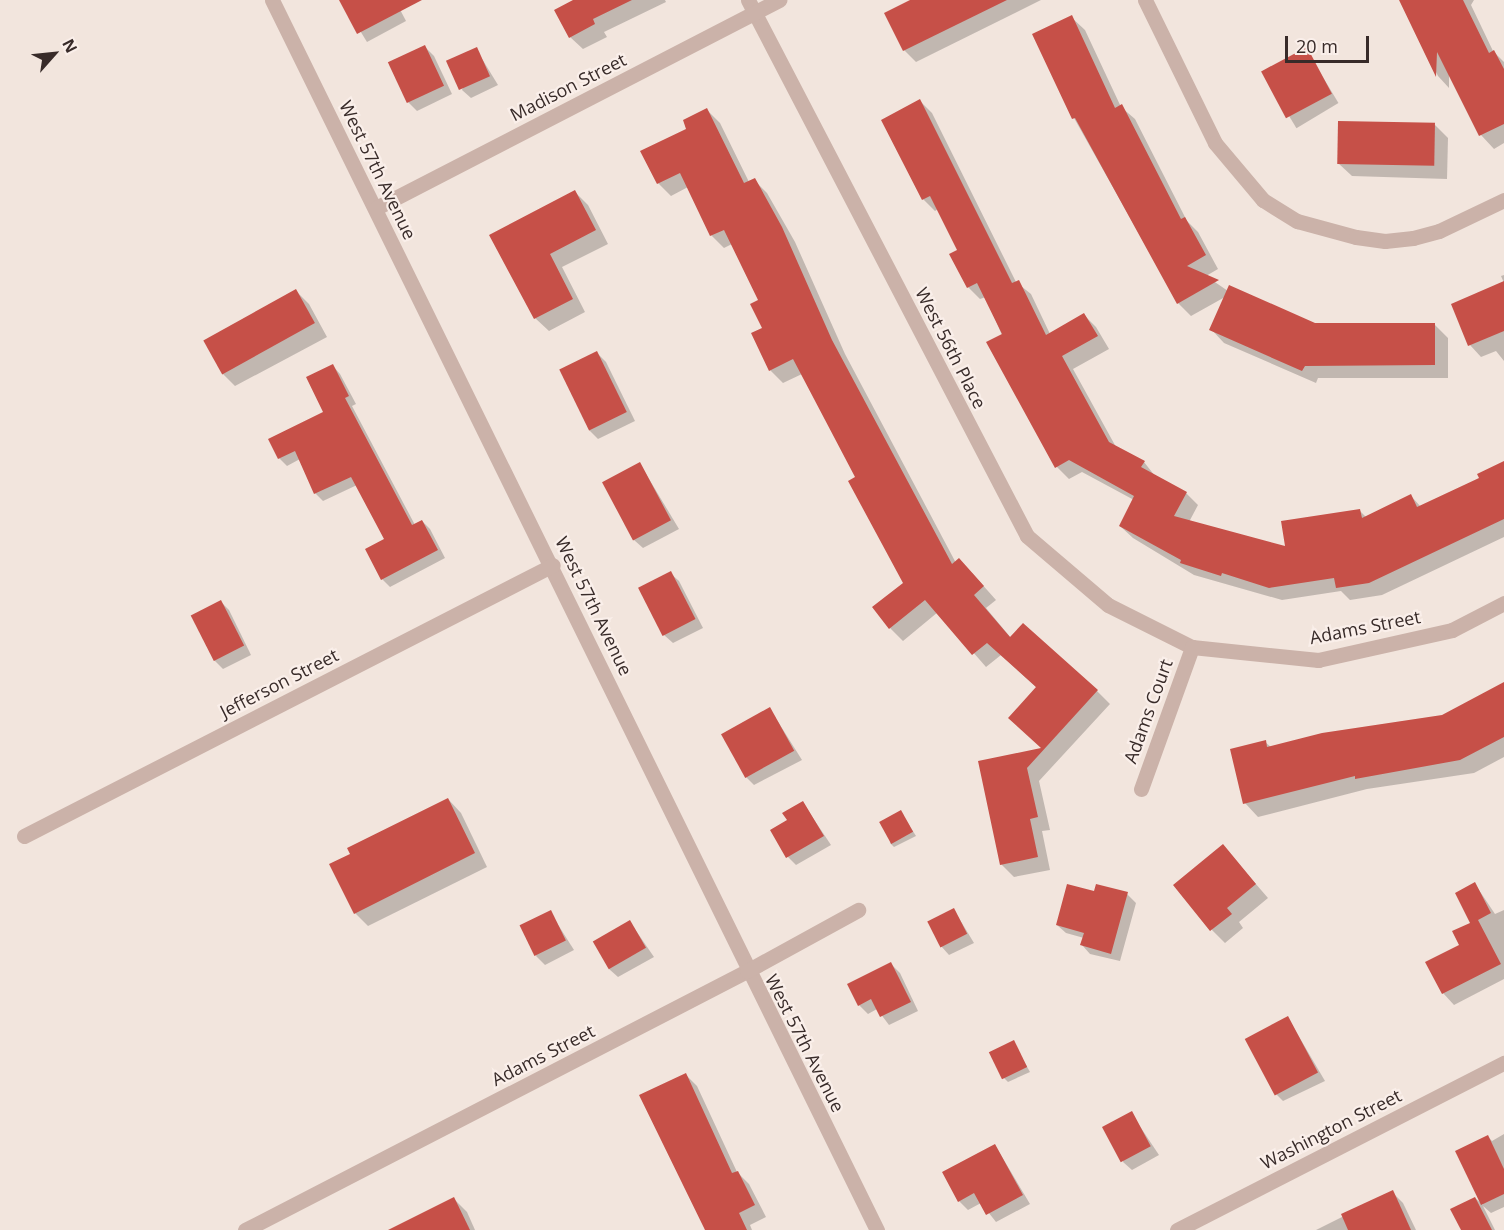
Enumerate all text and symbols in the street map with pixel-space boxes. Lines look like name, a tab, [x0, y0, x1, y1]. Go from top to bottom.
north arrow	[24, 24, 84, 84]
scale bar	[1288, 24, 1372, 62]
text: 20 m	[1296, 34, 1338, 58]
text: N	[57, 35, 83, 57]
street label: Madison Street	[506, 49, 630, 125]
street label: West 57th Avenue	[335, 97, 421, 243]
street label: West 56th Place	[911, 284, 991, 412]
street label: West 57th Avenue	[551, 533, 637, 679]
street label: Adams Street	[1308, 606, 1422, 648]
street label: Jefferson Street	[216, 644, 342, 722]
street label: Adams Court	[1119, 656, 1177, 766]
street label: West 57th Avenue	[761, 970, 849, 1116]
street label: Adams Street	[488, 1020, 598, 1090]
street label: Washington Street	[1257, 1084, 1405, 1174]

